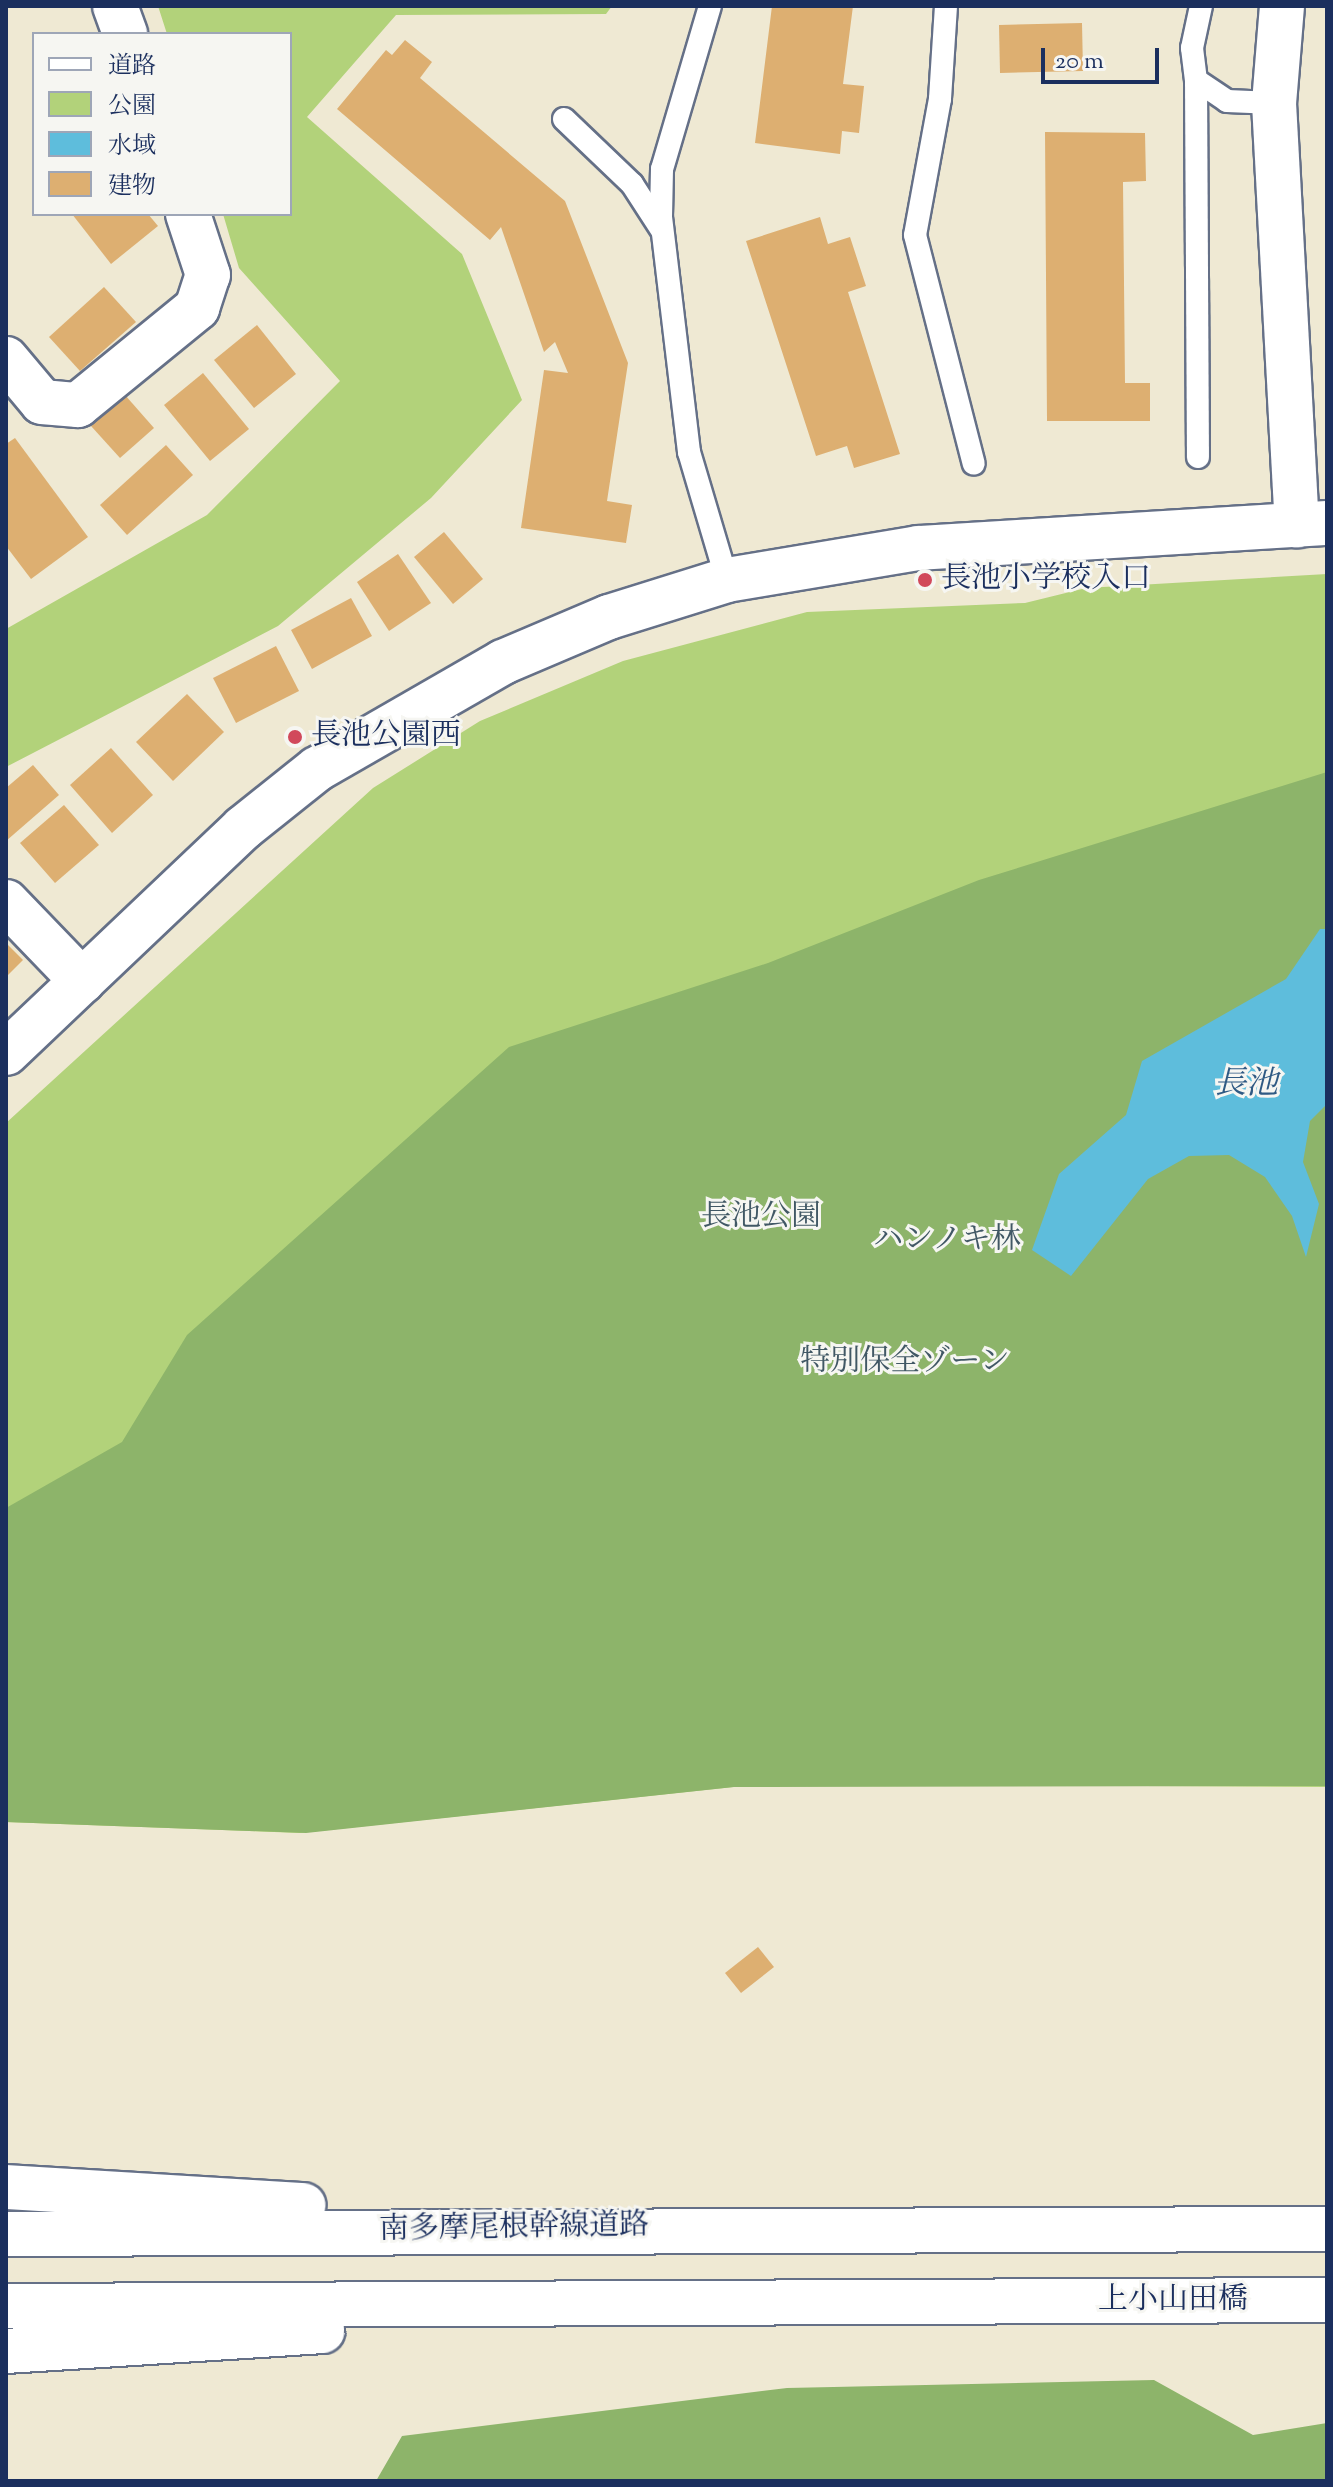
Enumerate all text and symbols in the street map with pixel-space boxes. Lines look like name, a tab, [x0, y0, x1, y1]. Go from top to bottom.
legend	[32, 32, 292, 216]
scale bar	[1045, 32, 1163, 82]
text: 20 m	[1055, 45, 1104, 79]
text: 道路	[108, 50, 156, 84]
text: 公園	[108, 90, 156, 124]
text: 水域	[108, 130, 156, 164]
text: 建物	[108, 170, 156, 204]
place label: 長池小学校入口	[941, 562, 1151, 598]
marker: 長池小学校入口	[916, 571, 934, 589]
place label: 長池公園西	[311, 719, 461, 755]
marker: 長池公園西	[286, 728, 304, 746]
water label: 長池	[1214, 1066, 1278, 1104]
park label: 長池公園	[701, 1200, 821, 1236]
park label: ハンノキ林	[872, 1223, 1022, 1259]
park label: 特別保全ゾーン	[800, 1345, 1010, 1381]
street label: 南多摩尾根幹線道路	[379, 2209, 649, 2249]
street label: 上小山田橋	[1098, 2283, 1248, 2319]

